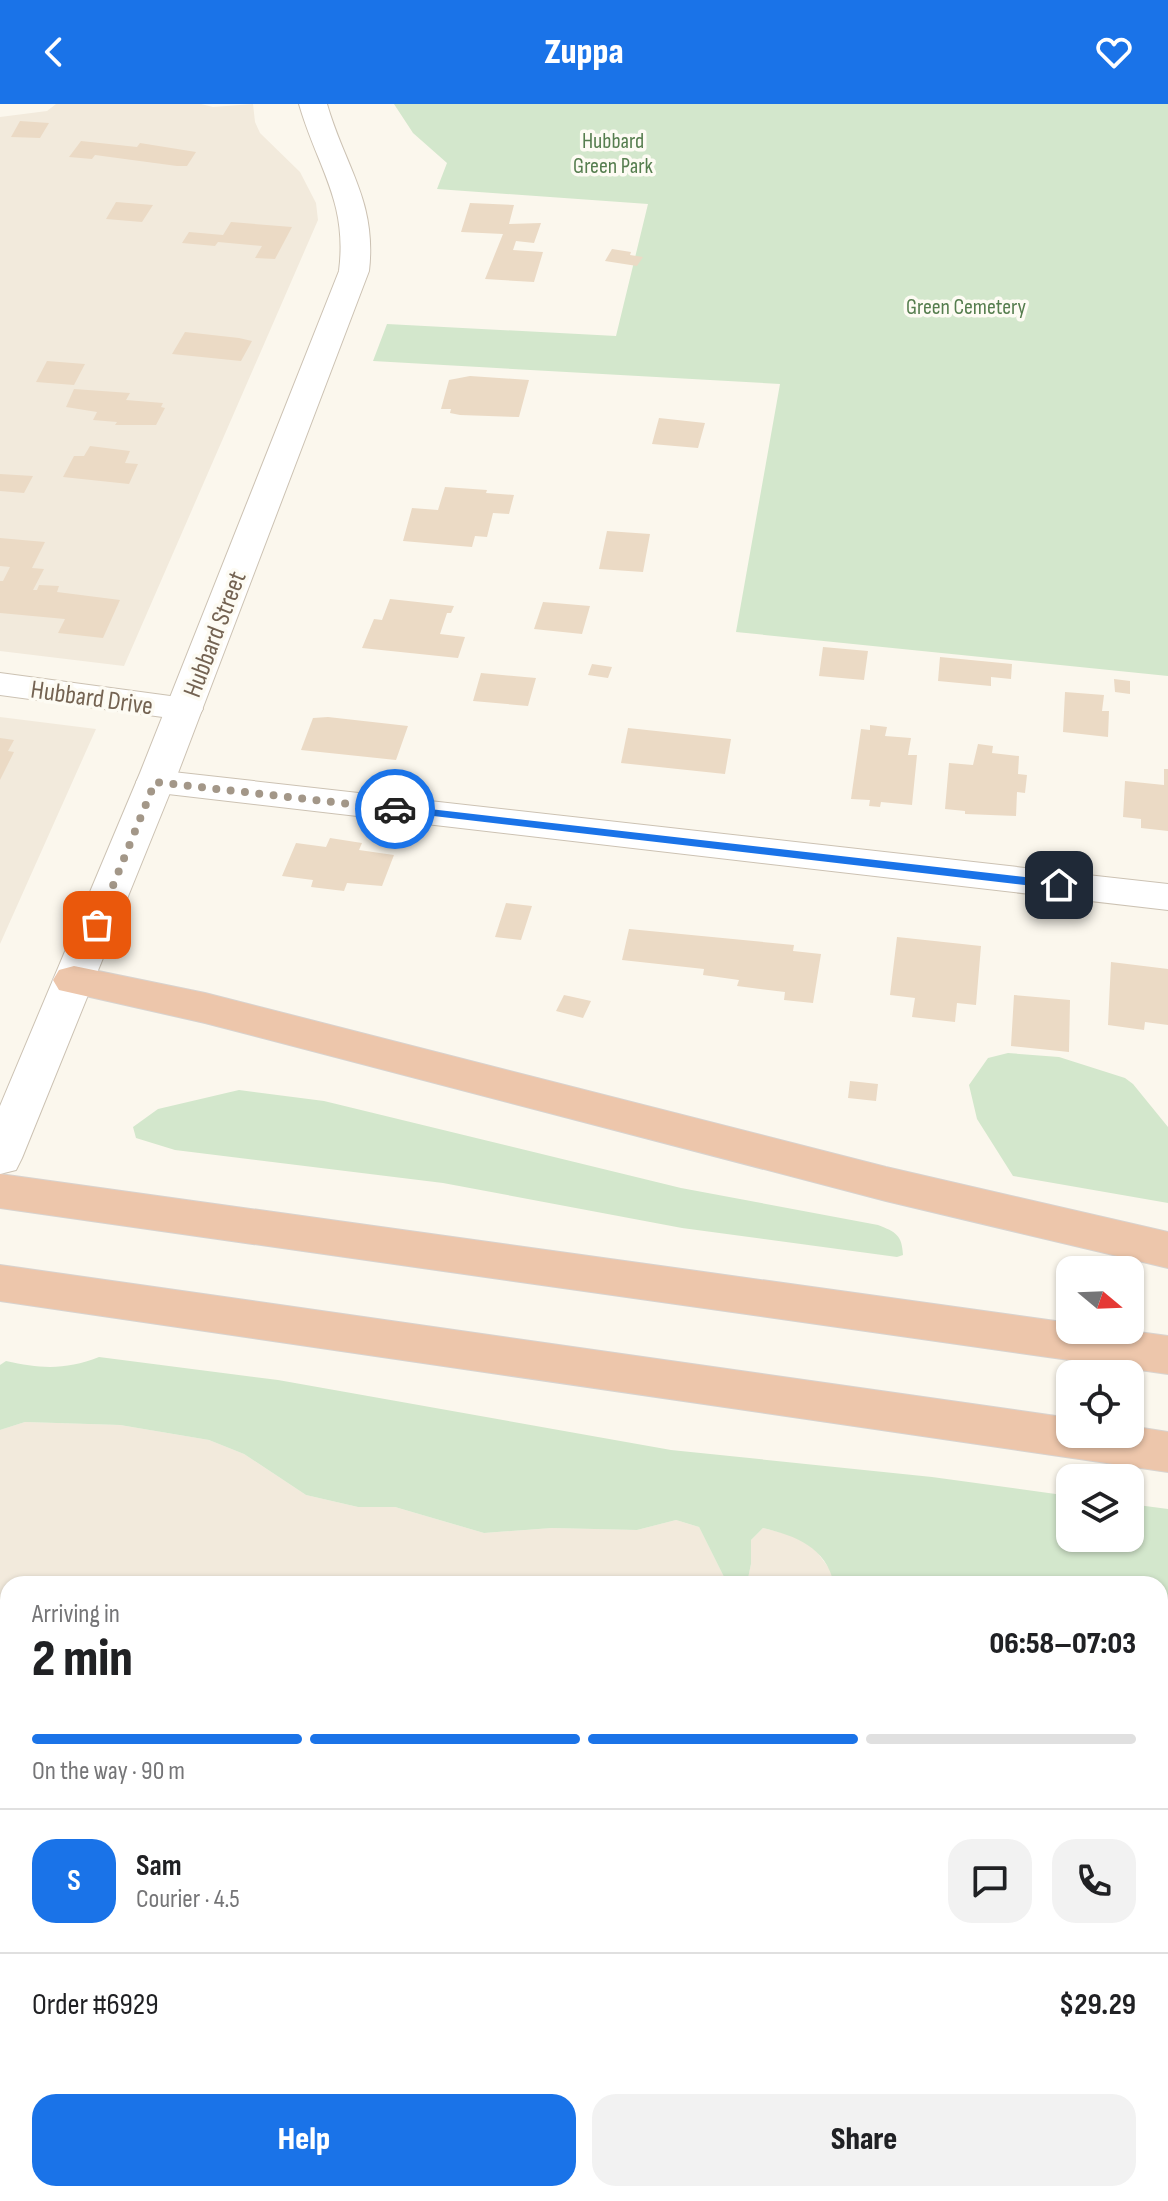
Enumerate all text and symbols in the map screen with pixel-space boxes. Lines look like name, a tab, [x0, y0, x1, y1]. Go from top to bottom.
icon: back	[32, 30, 76, 74]
icon: heart	[1092, 30, 1136, 74]
text: Zuppa	[544, 31, 624, 74]
park label: Hubbard Green Park	[573, 128, 653, 180]
park label: Green Cemetery	[906, 294, 1027, 321]
street label: Hubbard Street	[177, 567, 254, 702]
street label: Hubbard Drive	[29, 675, 155, 722]
courier	[355, 769, 435, 849]
icon: car	[373, 787, 417, 831]
pin	[1025, 851, 1093, 919]
icon: home	[1037, 863, 1081, 907]
pin	[63, 891, 131, 959]
icon: bag	[75, 903, 119, 947]
north arrow	[1056, 1256, 1144, 1344]
map controls	[1056, 1256, 1144, 1552]
button: locate	[1056, 1360, 1144, 1448]
button: layers	[1056, 1464, 1144, 1552]
text: Arriving in	[32, 1599, 120, 1630]
text: 06:58–07:03	[989, 1626, 1136, 1662]
text: 2 min	[32, 1628, 133, 1691]
text: On the way · 90 m	[32, 1756, 185, 1787]
button: chat	[948, 1839, 1032, 1923]
button: phone	[1052, 1839, 1136, 1923]
text: Sam	[136, 1848, 182, 1884]
text: S	[67, 1863, 81, 1899]
text: Courier · 4.5	[136, 1884, 240, 1915]
text: Order #6929	[32, 1987, 158, 2023]
text: $29.29	[1059, 1987, 1136, 2023]
button: Help	[32, 2094, 576, 2186]
button: Share	[592, 2094, 1136, 2186]

